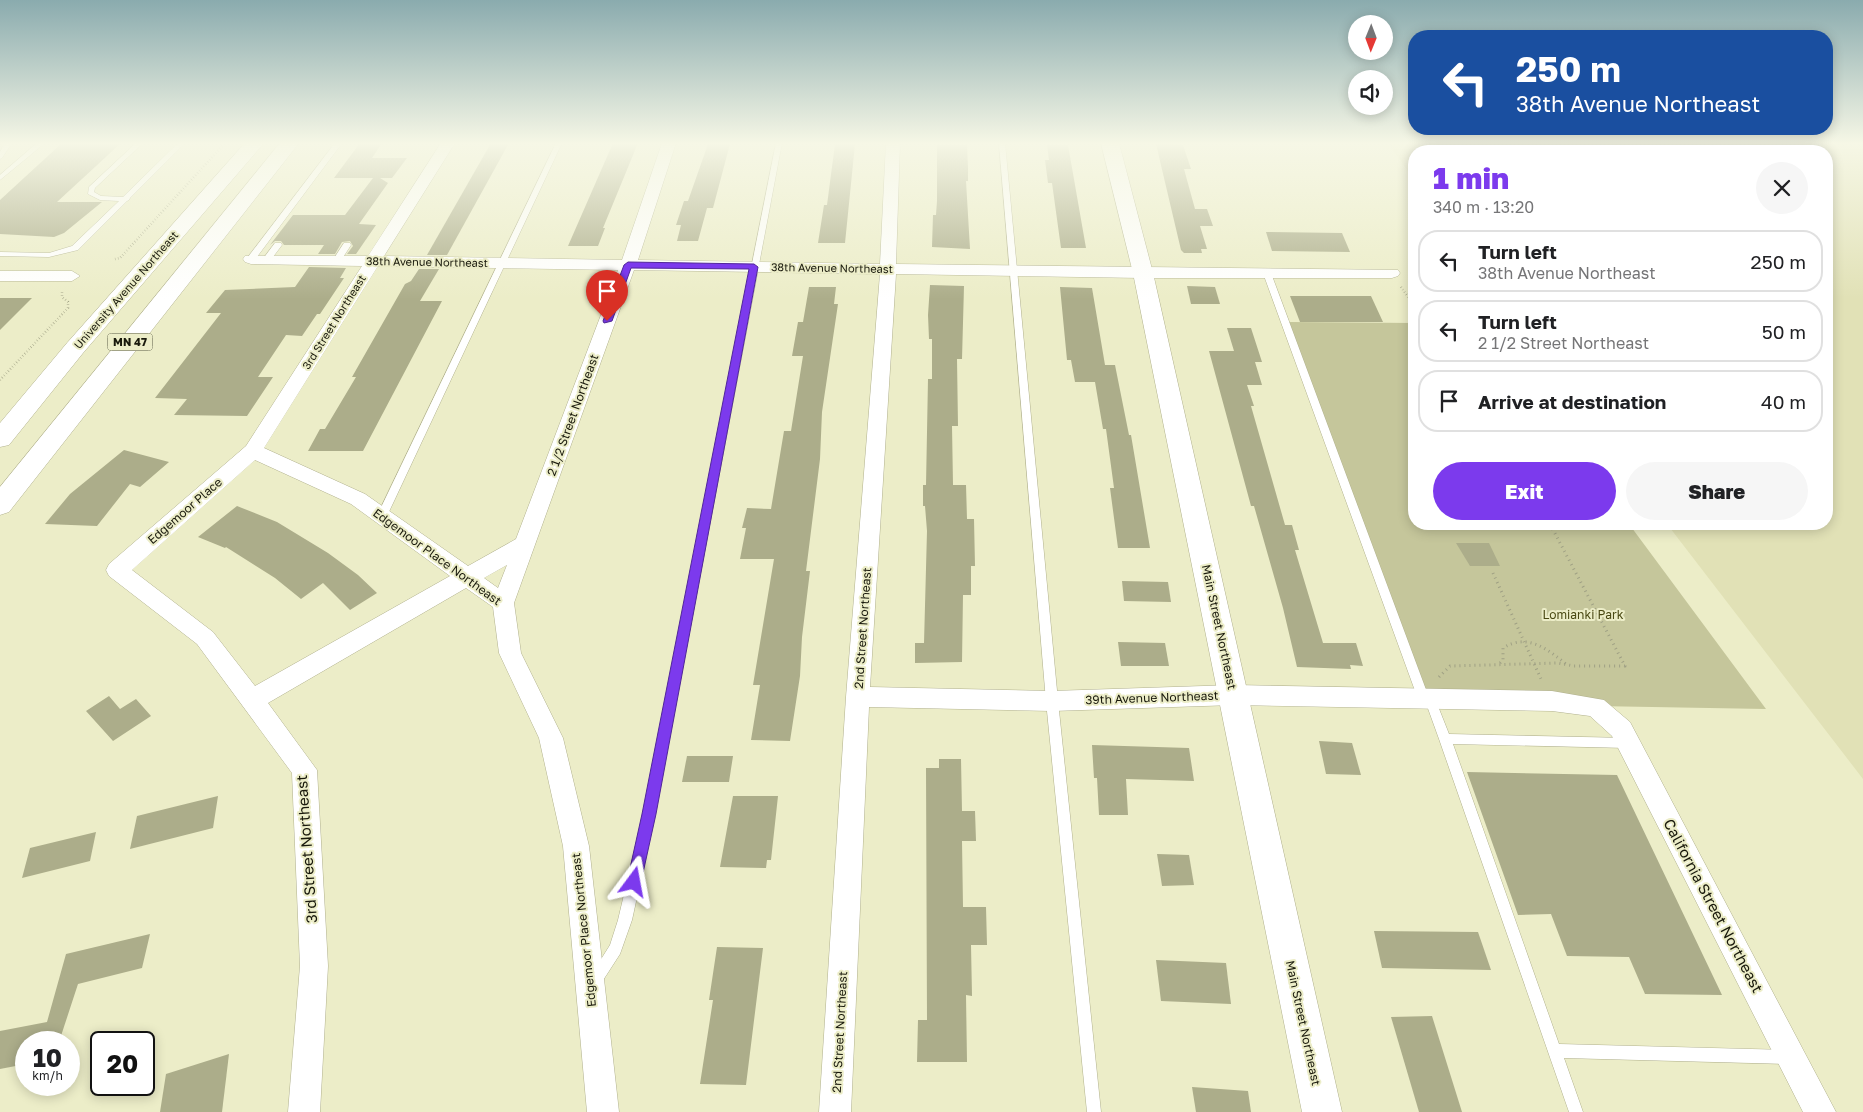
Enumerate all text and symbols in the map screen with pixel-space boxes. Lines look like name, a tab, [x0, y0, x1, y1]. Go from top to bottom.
north arrow	[1348, 15, 1392, 60]
map controls	[1348, 15, 1393, 115]
text: 250 m	[1516, 48, 1621, 90]
icon: left	[1433, 50, 1498, 115]
button: sound	[1348, 70, 1393, 115]
text: 38th Avenue Northeast	[1516, 90, 1760, 117]
text: 1 min	[1433, 160, 1509, 196]
button: close	[1756, 162, 1808, 214]
text: 340 m · 13:20	[1433, 197, 1534, 217]
street label: University Avenue Northeast	[71, 228, 180, 351]
text: Turn left	[1478, 240, 1557, 263]
icon: left	[1435, 247, 1463, 275]
text: 250 m	[1751, 250, 1806, 273]
street label: 38th Avenue Northeast	[366, 254, 488, 269]
street label: 38th Avenue Northeast	[771, 260, 893, 275]
text: 38th Avenue Northeast	[1478, 263, 1656, 283]
pin	[586, 270, 628, 321]
street label: 3rd Street Northeast	[299, 272, 368, 371]
icon: arrive	[593, 277, 621, 305]
text: Turn left	[1478, 310, 1557, 333]
icon: left	[1435, 317, 1463, 345]
text: 50 m	[1762, 320, 1806, 343]
text: 2 1/2 Street Northeast	[1478, 333, 1649, 353]
road number: MN 47	[108, 334, 152, 351]
street label: 2 1/2 Street Northeast	[544, 352, 602, 478]
icon: arrive	[1435, 387, 1463, 415]
text: Arrive at destination	[1478, 390, 1666, 413]
text: 40 m	[1761, 390, 1806, 413]
button: Exit	[1433, 462, 1616, 520]
button: Share	[1626, 462, 1808, 520]
street label: Edgemoor Place	[144, 474, 225, 547]
street label: Edgemoor Place Northeast	[370, 505, 505, 608]
street label: Main Street Northeast	[1199, 563, 1240, 691]
street label: 2nd Street Northeast	[851, 567, 874, 689]
park label: Lomianki Park	[1543, 607, 1624, 622]
street label: 39th Avenue Northeast	[1085, 688, 1219, 707]
street label: 3rd Street Northeast	[292, 774, 320, 924]
street label: California Street Northeast	[1660, 816, 1767, 995]
street label: Edgemoor Place Northeast	[568, 852, 599, 1008]
position arrow	[607, 855, 659, 907]
street label: Main Street Northeast	[1283, 959, 1324, 1087]
street label: 2nd Street Northeast	[829, 971, 850, 1093]
speed limit sign: 20	[90, 1031, 155, 1096]
text: 10	[33, 1042, 62, 1073]
text: km/h	[32, 1068, 63, 1083]

